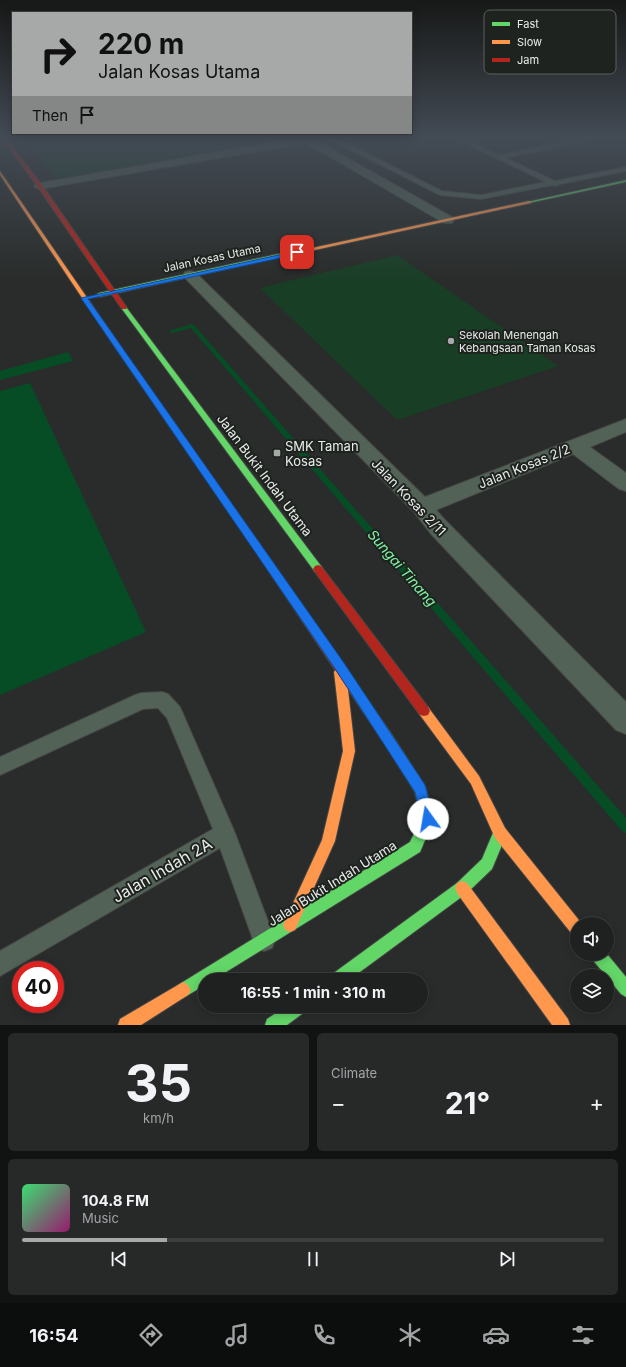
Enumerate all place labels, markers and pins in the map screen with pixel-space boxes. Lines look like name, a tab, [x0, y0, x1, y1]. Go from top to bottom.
pin	[280, 235, 314, 269]
place label: Sekolah Menengah Kebangsaan Taman Kosas	[459, 328, 596, 355]
marker: Sekolah Menengah Kebangsaan Taman Kosas	[446, 336, 456, 346]
place label: SMK Taman Kosas	[285, 438, 359, 469]
marker: SMK Taman Kosas	[272, 448, 282, 458]

